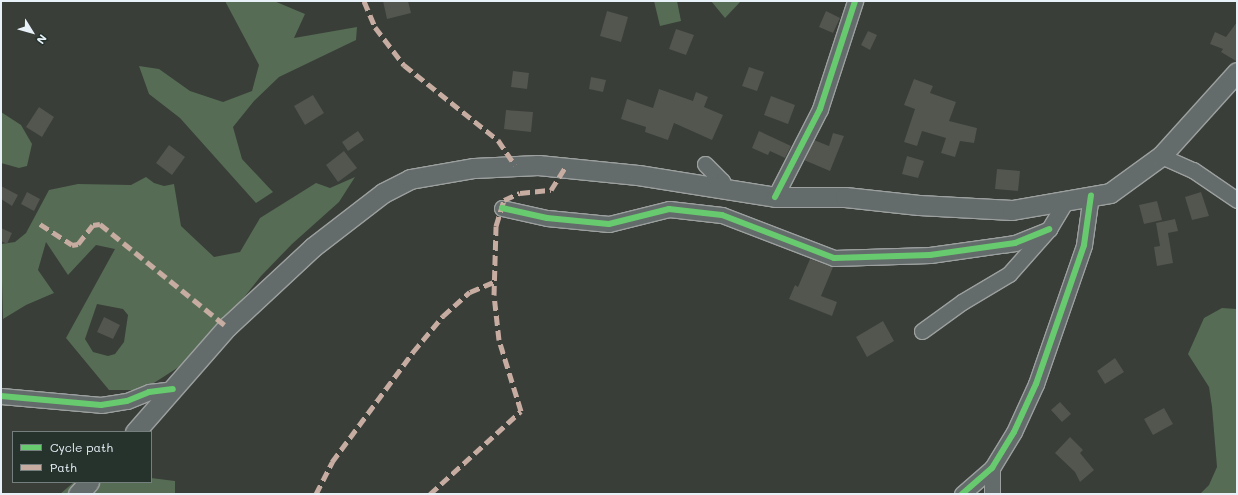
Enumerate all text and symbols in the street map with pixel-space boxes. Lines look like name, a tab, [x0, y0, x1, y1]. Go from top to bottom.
north arrow	[12, 12, 52, 52]
text: N	[33, 32, 50, 47]
legend	[12, 431, 152, 483]
text: Cycle path	[50, 439, 113, 455]
text: Path	[50, 459, 77, 475]

